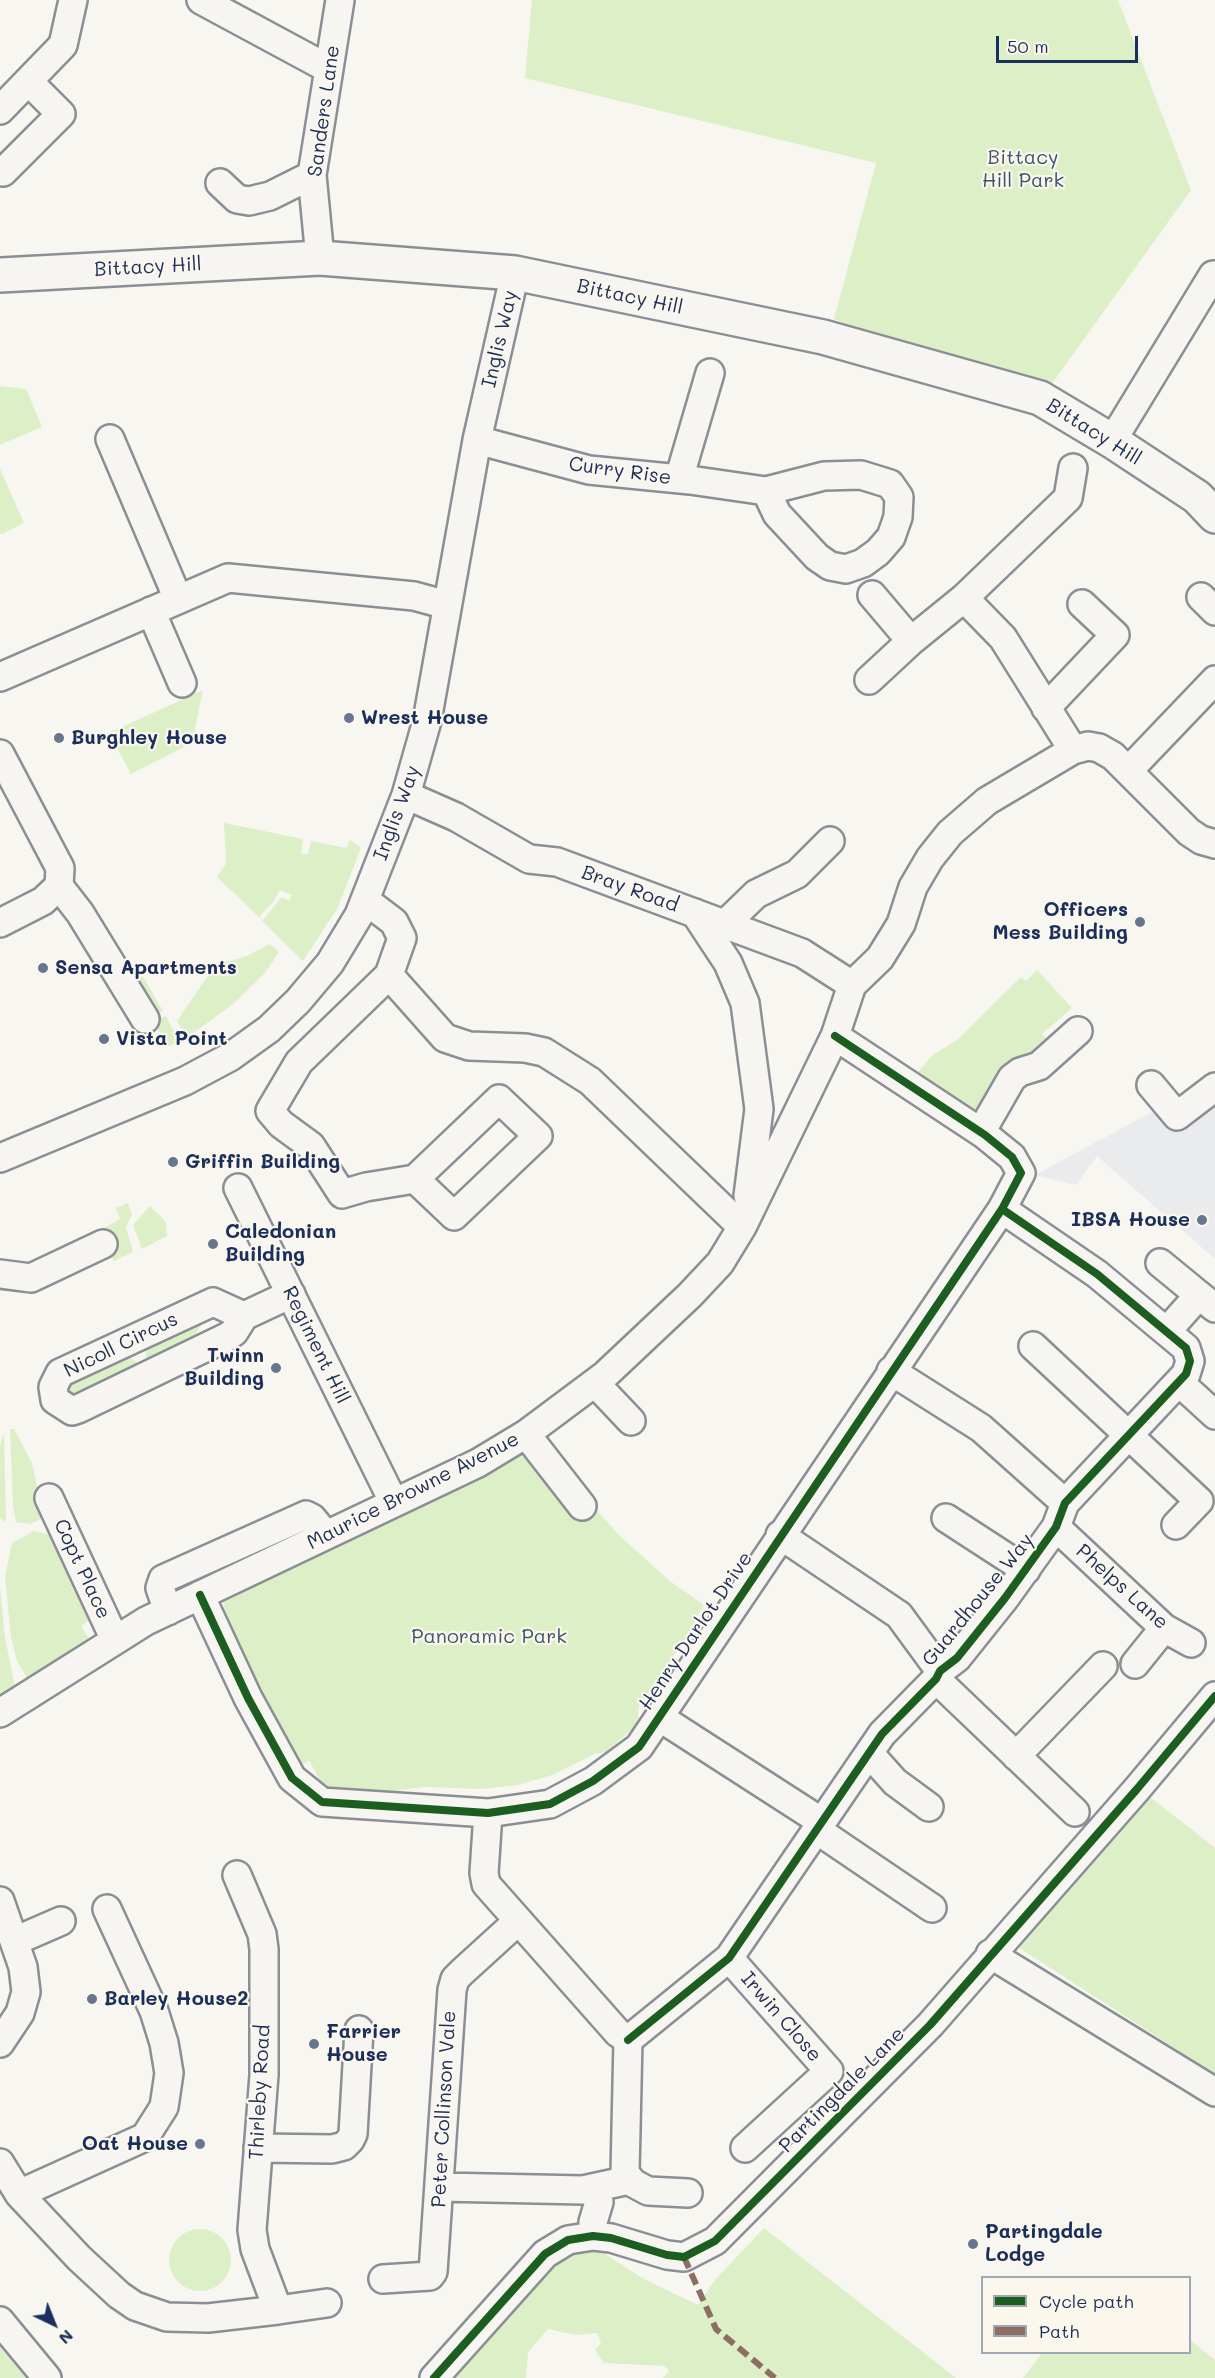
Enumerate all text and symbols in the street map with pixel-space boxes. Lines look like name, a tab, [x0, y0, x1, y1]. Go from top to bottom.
scale bar	[999, 24, 1142, 62]
text: 50 m	[1007, 34, 1049, 58]
street label: Sanders Lane	[303, 44, 345, 178]
park label: Bittacy Hill Park	[982, 146, 1064, 193]
street label: Bittacy Hill	[94, 252, 202, 282]
street label: Bittacy Hill	[575, 274, 685, 320]
street label: Inglis Way	[477, 288, 523, 390]
street label: Bittacy Hill	[1042, 393, 1146, 471]
street label: Curry Rise	[567, 452, 673, 490]
place label: Wrest House	[361, 706, 488, 730]
marker: Wrest House	[342, 711, 356, 725]
place label: Burghley House	[71, 726, 227, 750]
marker: Burghley House	[52, 731, 66, 745]
street label: Inglis Way	[369, 762, 425, 864]
street label: Bray Road	[578, 860, 682, 918]
place label: Officers Mess Building	[993, 898, 1128, 945]
marker: Officers Mess Building	[1133, 915, 1147, 929]
place label: Sensa Apartments	[55, 956, 237, 980]
marker: Sensa Apartments	[36, 961, 50, 975]
place label: Vista Point	[116, 1027, 227, 1051]
marker: Vista Point	[97, 1032, 111, 1046]
place label: Griffin Building	[185, 1150, 340, 1174]
marker: Griffin Building	[166, 1155, 180, 1169]
place label: IBSA House	[1071, 1208, 1190, 1232]
marker: IBSA House	[1195, 1213, 1209, 1227]
place label: Caledonian Building	[225, 1220, 336, 1267]
marker: Caledonian Building	[206, 1237, 220, 1251]
street label: Regiment Hill	[277, 1282, 355, 1408]
street label: Nicoll Circus	[60, 1307, 182, 1383]
place label: Twinn Building	[184, 1344, 264, 1391]
marker: Twinn Building	[269, 1361, 283, 1375]
street label: Maurice Browne Avenue	[303, 1427, 523, 1555]
street label: Copt Place	[48, 1515, 116, 1623]
street label: Guardhouse Way	[917, 1529, 1039, 1671]
street label: Phelps Lane	[1071, 1539, 1173, 1635]
street label: Henry Darlot Drive	[634, 1547, 758, 1715]
park label: Panoramic Park	[411, 1625, 567, 1649]
street label: Irwin Close	[735, 1967, 827, 2067]
place label: Barley House2	[104, 1987, 248, 2011]
marker: Barley House2	[85, 1992, 99, 2006]
street label: Peter Collinson Vale	[427, 2010, 461, 2208]
place label: Farrier House	[326, 2020, 401, 2067]
street label: Partingdale Lane	[774, 2022, 910, 2158]
street label: Thirleby Road	[244, 2024, 276, 2160]
marker: Farrier House	[307, 2037, 321, 2051]
place label: Oat House	[82, 2132, 188, 2156]
marker: Oat House	[193, 2137, 207, 2151]
place label: Partingdale Lodge	[985, 2220, 1103, 2267]
marker: Partingdale Lodge	[966, 2237, 980, 2251]
legend	[981, 2276, 1191, 2354]
text: Cycle path	[1039, 2289, 1134, 2313]
north arrow	[24, 2294, 84, 2354]
text: Path	[1039, 2319, 1079, 2343]
text: N	[55, 2326, 78, 2349]

